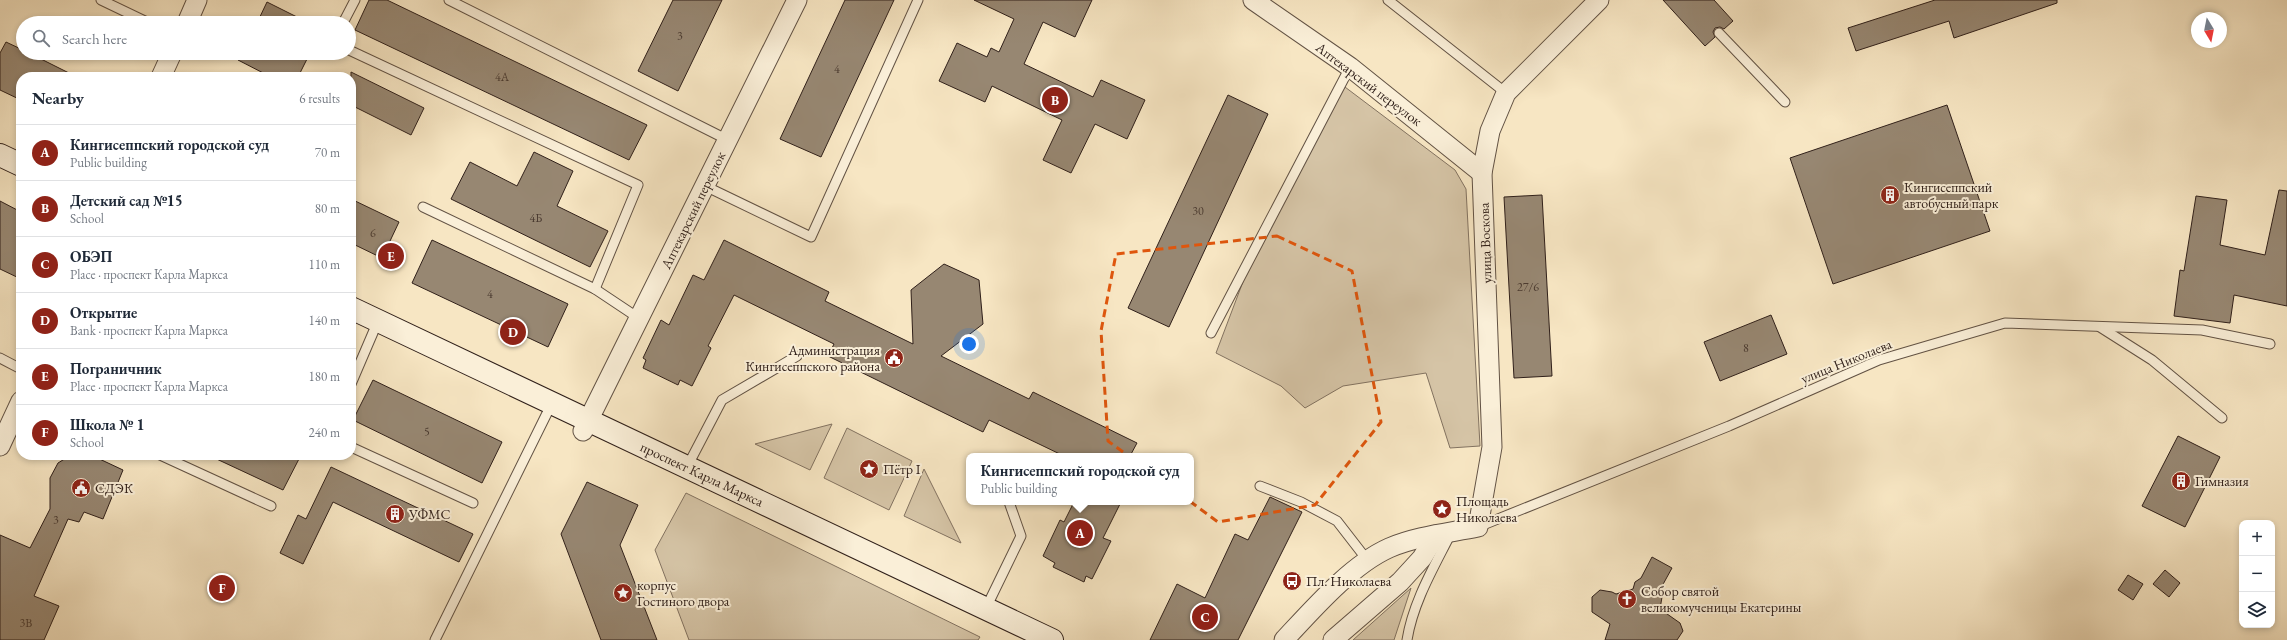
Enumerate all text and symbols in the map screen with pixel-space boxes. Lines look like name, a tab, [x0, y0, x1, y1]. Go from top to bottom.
north arrow	[2191, 12, 2227, 48]
search box	[16, 16, 356, 60]
icon: search	[30, 27, 52, 49]
house number: 3	[677, 28, 683, 44]
text: Search here	[62, 29, 127, 48]
street label: Аптекарский переулок	[1312, 38, 1426, 130]
house number: 4	[834, 61, 840, 77]
house number: 4А	[495, 69, 510, 85]
pin: B	[1042, 85, 1068, 115]
text: Nearby	[32, 87, 84, 109]
text: 6 results	[299, 90, 340, 107]
text: Кингисеппский городской суд	[70, 135, 269, 154]
text: A	[40, 144, 50, 161]
text: 70 m	[315, 144, 340, 161]
street label: Аптекарский переулок	[656, 148, 729, 273]
text: Public building	[70, 154, 147, 171]
place label: Кингисеппский автобусный парк	[1904, 178, 1999, 212]
building icon: Кингисеппский автобусный парк	[1879, 184, 1901, 206]
text: Детский сад №15	[70, 191, 183, 210]
text: B	[41, 200, 49, 217]
text: 80 m	[315, 200, 340, 217]
street label: улица Воскова	[1475, 202, 1495, 284]
house number: 30	[1192, 203, 1204, 219]
text: School	[70, 210, 104, 227]
house number: 4Б	[530, 210, 542, 226]
house number: 6	[370, 225, 376, 241]
pin: E	[378, 241, 404, 271]
text: ОБЭП	[70, 247, 112, 266]
text: C	[40, 256, 50, 273]
text: 110 m	[309, 256, 340, 273]
text: Place · проспект Карла Маркса	[70, 266, 228, 283]
house number: 27/6	[1517, 279, 1539, 295]
house number: 4	[487, 286, 493, 302]
text: Открытие	[70, 303, 137, 322]
text: D	[40, 312, 50, 329]
text: 140 m	[309, 312, 340, 329]
pin: D	[500, 317, 526, 347]
text: Bank · проспект Карла Маркса	[70, 322, 228, 339]
your location	[959, 334, 979, 354]
street label: улица Николаева	[1798, 334, 1894, 387]
house number: 8	[1743, 340, 1749, 356]
place label: Администрация Кингисеппского района	[745, 341, 880, 375]
public building icon: Администрация Кингисеппского района	[883, 347, 905, 369]
text: Пограничник	[70, 359, 162, 378]
text: E	[41, 368, 49, 385]
text: 180 m	[309, 368, 340, 385]
text: Place · проспект Карла Маркса	[70, 378, 228, 395]
text: Школа № 1	[70, 415, 144, 434]
house number: 5	[424, 423, 430, 439]
text: F	[41, 424, 49, 441]
text: 240 m	[309, 424, 340, 441]
text: School	[70, 434, 104, 451]
street label: проспект Карла Маркса	[637, 438, 767, 511]
popup	[966, 453, 1194, 505]
place icon: Пётр I	[858, 458, 880, 480]
place label: Пётр I	[883, 460, 921, 478]
text: Кингисеппский городской суд	[980, 461, 1180, 480]
building icon: Гимназия	[2170, 470, 2192, 492]
place label: Гимназия	[2195, 472, 2249, 490]
public building icon: СДЭК	[70, 477, 92, 499]
place label: СДЭК	[95, 479, 134, 497]
text: Public building	[980, 480, 1057, 497]
place label: Площадь Николаева	[1456, 492, 1517, 526]
place icon: Площадь Николаева	[1431, 498, 1453, 520]
building icon: УФМС	[384, 503, 406, 525]
place label: УФМС	[408, 505, 451, 523]
house number: 3	[53, 512, 59, 528]
pin: A	[1067, 518, 1093, 548]
map controls	[2239, 520, 2275, 628]
button: +	[2239, 520, 2275, 556]
button: −	[2239, 556, 2275, 592]
bus stop icon: Пл. Николаева	[1281, 570, 1303, 592]
place label: Пл. Николаева	[1306, 572, 1392, 590]
pin: F	[209, 573, 235, 603]
place label: корпус Гостиного двора	[637, 576, 730, 610]
place icon: корпус Гостиного двора	[612, 582, 634, 604]
place label: Собор святой великомученицы Екатерины	[1641, 582, 1802, 616]
church icon: Собор святой великомученицы Екатерины	[1616, 588, 1638, 610]
button: layers	[2239, 592, 2275, 628]
pin: C	[1192, 602, 1218, 632]
house number: 3В	[20, 615, 32, 631]

